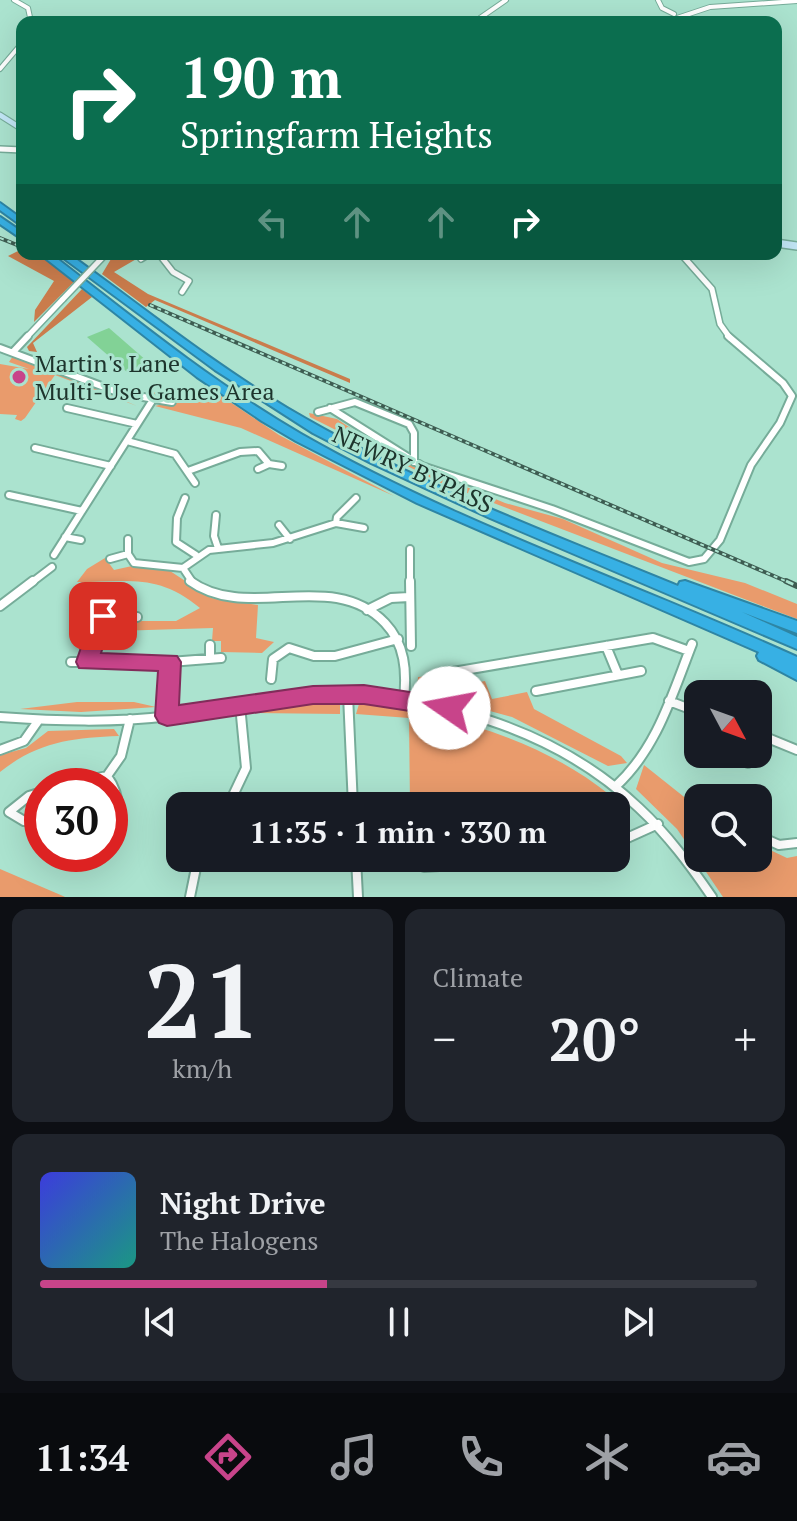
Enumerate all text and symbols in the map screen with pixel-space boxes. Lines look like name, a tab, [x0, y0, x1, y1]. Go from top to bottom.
text: 190 m	[180, 40, 342, 114]
icon: right	[48, 48, 152, 152]
text: Springfarm Heights	[180, 111, 493, 158]
icon: left	[251, 200, 295, 244]
icon: ahead	[335, 200, 379, 244]
icon: ahead	[419, 200, 463, 244]
icon: right	[503, 200, 547, 244]
place label: Martin's Lane Multi-Use Games Area	[35, 347, 275, 407]
marker: Martin's Lane Multi-Use Games Area	[10, 368, 28, 386]
street label: NEWRY BYPASS	[327, 418, 499, 520]
pin	[69, 582, 137, 650]
icon: arrive	[81, 594, 125, 638]
position arrow	[407, 666, 491, 750]
north arrow	[684, 680, 772, 768]
map controls	[684, 680, 772, 872]
speed limit sign: 30	[24, 768, 128, 872]
button: search	[684, 784, 772, 872]
text: 11:35 · 1 min · 330 m	[250, 812, 546, 852]
text: 21	[143, 930, 261, 1068]
text: Climate	[433, 960, 523, 994]
text: 20°	[548, 999, 641, 1078]
text: −	[433, 1009, 456, 1068]
text: +	[734, 1009, 757, 1068]
text: km/h	[172, 1051, 232, 1085]
text: Night Drive	[160, 1183, 326, 1223]
text: The Halogens	[160, 1223, 318, 1257]
icon: previous	[138, 1300, 182, 1344]
icon: pause	[377, 1300, 421, 1344]
icon: next	[616, 1300, 660, 1344]
icon: directions	[200, 1429, 256, 1485]
icon: music	[326, 1429, 382, 1485]
icon: phone	[453, 1429, 509, 1485]
icon: climate	[579, 1429, 635, 1485]
icon: car	[706, 1429, 762, 1485]
text: 11:34	[35, 1434, 129, 1481]

